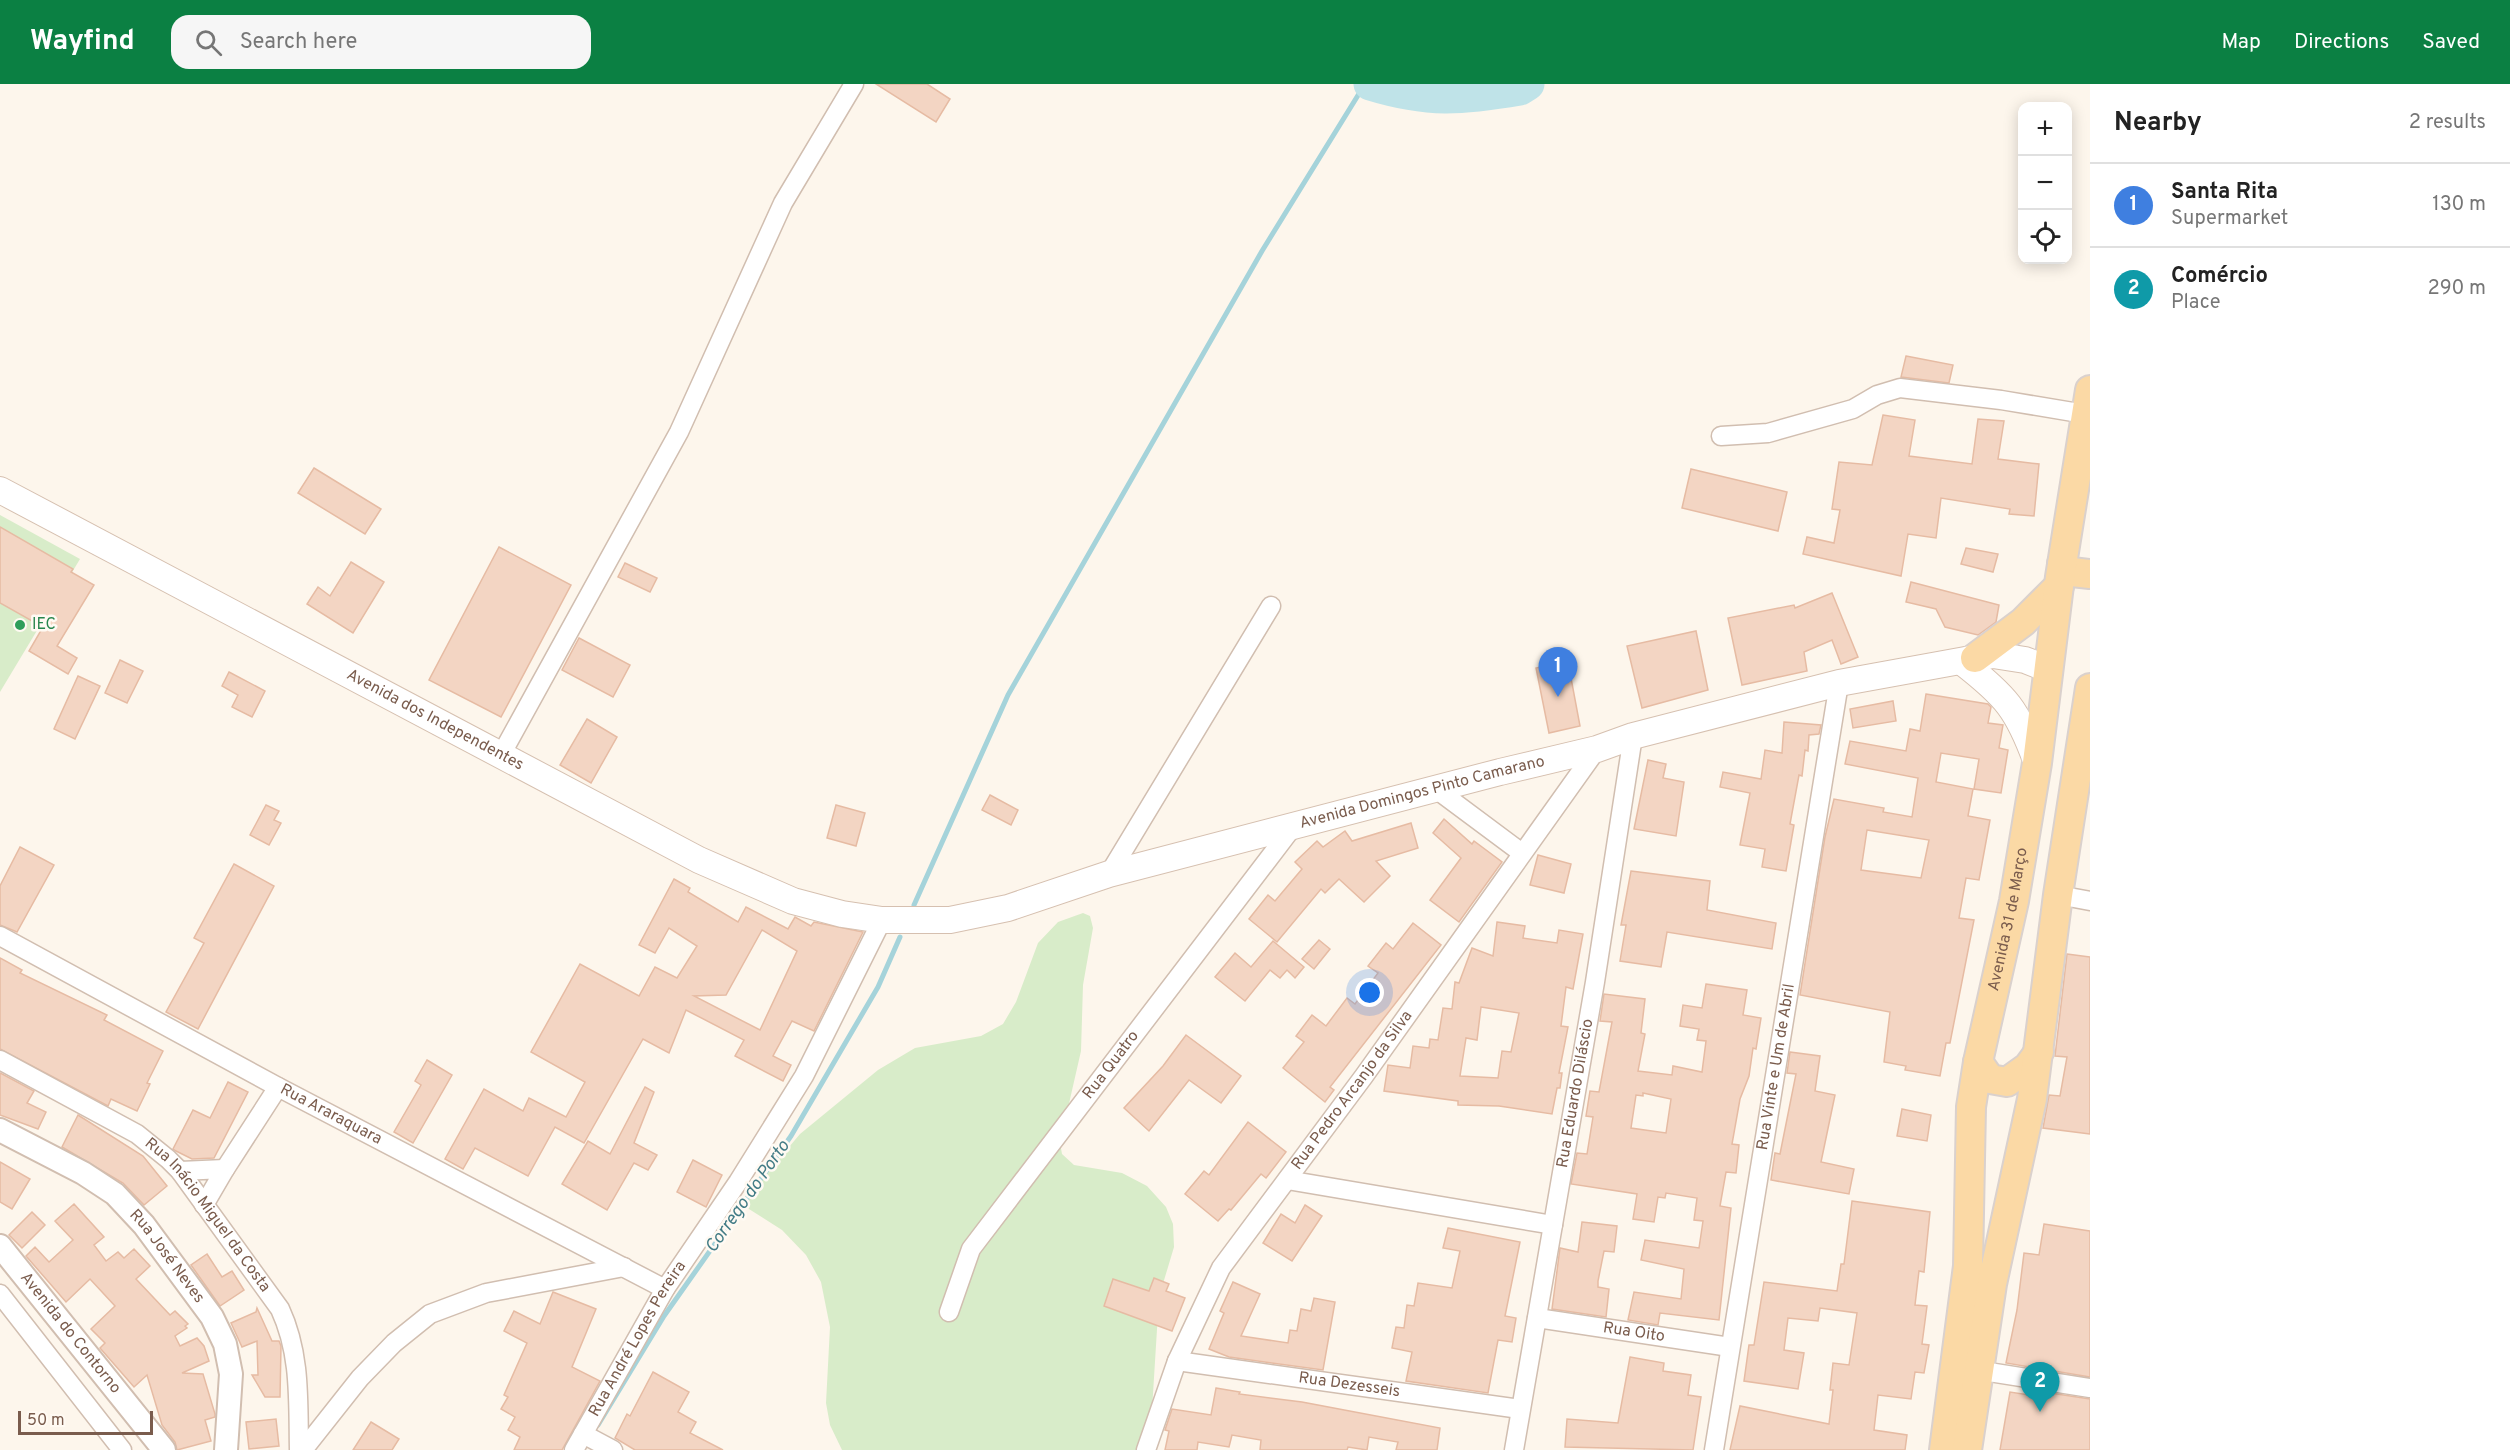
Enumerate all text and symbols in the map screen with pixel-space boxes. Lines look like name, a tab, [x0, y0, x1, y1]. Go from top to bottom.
search box	[171, 15, 591, 69]
text: Wayfind	[30, 24, 135, 60]
icon: search	[192, 26, 225, 59]
text: Search here	[240, 29, 357, 56]
text: Map	[2221, 29, 2261, 56]
text: Directions	[2294, 29, 2389, 56]
text: Saved	[2422, 29, 2480, 56]
map controls	[2018, 102, 2072, 264]
button: +	[2018, 102, 2072, 156]
text: Nearby	[2114, 107, 2202, 140]
text: 2 results	[2409, 110, 2486, 136]
button: −	[2018, 156, 2072, 210]
text: Santa Rita	[2171, 179, 2278, 206]
text: 1	[2130, 192, 2138, 218]
text: 130 m	[2432, 192, 2486, 218]
text: Supermarket	[2171, 206, 2288, 232]
button: locate	[2018, 210, 2072, 264]
text: Comércio	[2171, 263, 2268, 290]
text: 2	[2127, 276, 2140, 302]
text: 290 m	[2428, 276, 2486, 302]
text: Place	[2171, 290, 2221, 316]
place label: IEC	[32, 615, 56, 635]
marker: IEC	[13, 618, 27, 632]
pin: 1	[1538, 648, 1578, 697]
street label: Avenida dos Independentes	[343, 665, 527, 775]
street label: Avenida Domingos Pinto Camarano	[1298, 752, 1547, 834]
street label: Avenida 31 de Março	[1984, 846, 2033, 993]
your location	[1355, 978, 1384, 1007]
street label: Rua Vinte e Um de Abril	[1753, 982, 1800, 1152]
street label: Rua Pedro Arcanjo da Silva	[1287, 1007, 1417, 1174]
street label: Rua Eduardo Diláscio	[1553, 1017, 1598, 1169]
street label: Rua Quatro	[1079, 1027, 1144, 1103]
street label: Rua Araraquara	[277, 1080, 385, 1149]
street label: Rua Inácio Miguel da Costa	[140, 1134, 275, 1296]
water label: Corrego do Porto	[701, 1136, 796, 1258]
street label: Rua José Neves	[125, 1205, 209, 1307]
street label: Rua André Lopes Pereira	[585, 1257, 691, 1421]
street label: Avenida do Contorno	[15, 1269, 125, 1398]
street label: Rua Oito	[1602, 1318, 1666, 1347]
pin: 2	[2020, 1362, 2060, 1412]
street label: Rua Dezesseis	[1297, 1368, 1401, 1402]
scale bar	[18, 1408, 153, 1436]
text: 50 m	[27, 1411, 65, 1431]

